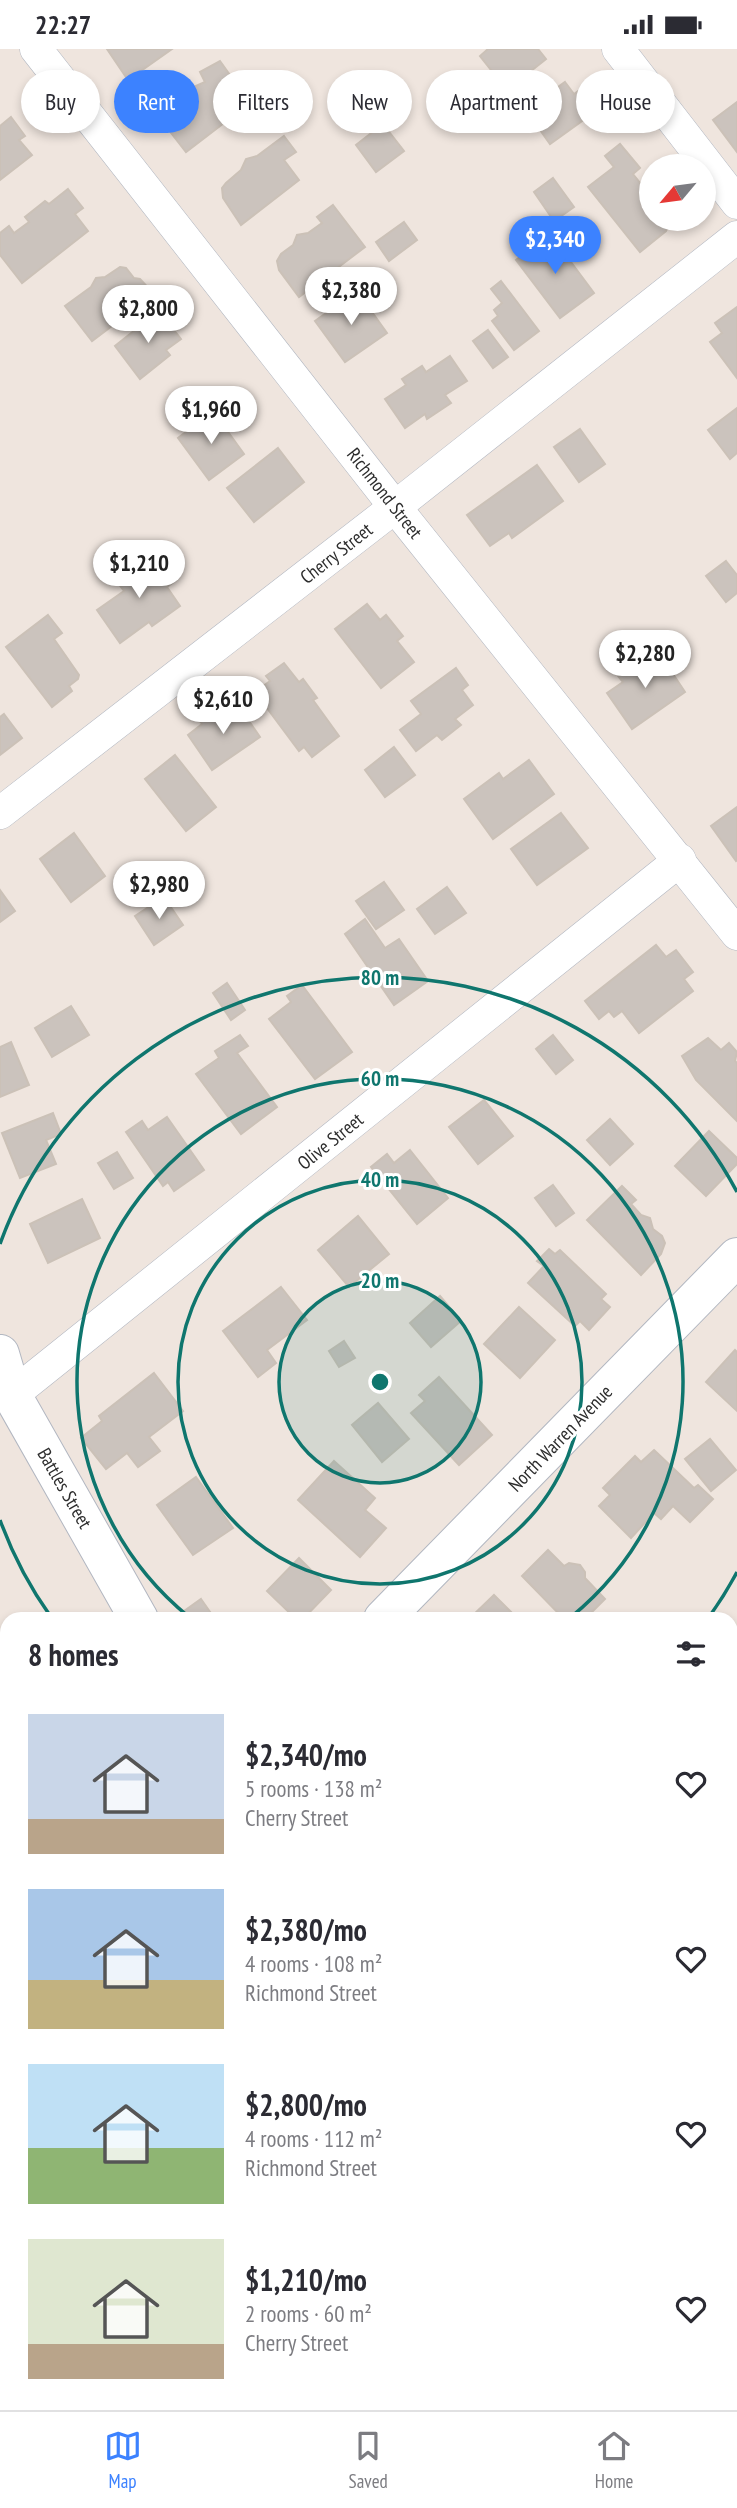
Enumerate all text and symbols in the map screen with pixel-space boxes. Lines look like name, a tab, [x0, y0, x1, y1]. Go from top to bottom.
text: 22:27	[35, 8, 91, 41]
chip: Buy	[21, 70, 100, 133]
chip: Rent	[114, 70, 199, 133]
chip: Filters	[213, 70, 313, 133]
chip: New	[327, 70, 412, 133]
chip: Apartment	[426, 70, 562, 133]
chip: House	[576, 70, 675, 133]
north arrow	[639, 154, 716, 231]
map controls	[639, 154, 716, 231]
pin: $2,340	[498, 217, 612, 276]
text: $2,340	[525, 224, 585, 253]
pin: $2,380	[294, 267, 408, 327]
text: $2,380	[321, 275, 381, 304]
pin: $2,800	[91, 285, 205, 345]
text: $2,800	[118, 293, 178, 322]
pin: $1,960	[154, 387, 268, 446]
text: $1,960	[181, 394, 241, 423]
street label: Richmond Street	[342, 443, 428, 544]
street label: Cherry Street	[295, 517, 378, 589]
pin: $1,210	[82, 540, 196, 600]
text: $1,210	[109, 548, 169, 577]
pin: $2,280	[588, 631, 702, 690]
text: $2,280	[615, 638, 675, 667]
pin: $2,610	[166, 677, 280, 736]
text: $2,610	[193, 684, 253, 713]
pin: $2,980	[102, 861, 216, 921]
text: $2,980	[129, 869, 189, 898]
text: 80 m	[361, 964, 399, 991]
text: 60 m	[361, 1065, 399, 1092]
street label: Olive Street	[292, 1107, 368, 1175]
text: 40 m	[361, 1166, 399, 1193]
text: 20 m	[361, 1267, 399, 1294]
centre of rings	[368, 1370, 392, 1394]
street label: North Warren Avenue	[503, 1379, 617, 1496]
street label: Battles Street	[32, 1443, 98, 1533]
text: 8 homes	[28, 1635, 119, 1674]
icon: filters	[672, 1635, 710, 1673]
text: $2,340/mo	[245, 1735, 367, 1774]
icon: home	[84, 1742, 168, 1826]
icon: heart	[672, 1765, 710, 1803]
text: 5 rooms · 138 m²	[245, 1774, 382, 1803]
text: Cherry Street	[245, 1803, 348, 1832]
text: $2,380/mo	[245, 1910, 367, 1949]
icon: home	[84, 1917, 168, 2001]
icon: heart	[672, 1940, 710, 1978]
text: 4 rooms · 108 m²	[245, 1949, 382, 1978]
text: Richmond Street	[245, 1978, 377, 2007]
text: $2,800/mo	[245, 2085, 367, 2124]
icon: home	[84, 2092, 168, 2176]
icon: heart	[672, 2115, 710, 2153]
text: 4 rooms · 112 m²	[245, 2124, 382, 2153]
text: Richmond Street	[245, 2153, 377, 2182]
text: $1,210/mo	[245, 2260, 367, 2299]
icon: home	[84, 2267, 168, 2351]
icon: heart	[672, 2290, 710, 2328]
text: 2 rooms · 60 m²	[245, 2299, 372, 2328]
text: Cherry Street	[245, 2328, 348, 2357]
tab: Map	[104, 2427, 142, 2493]
tab: Saved	[349, 2427, 388, 2493]
tab: Home	[595, 2427, 633, 2493]

